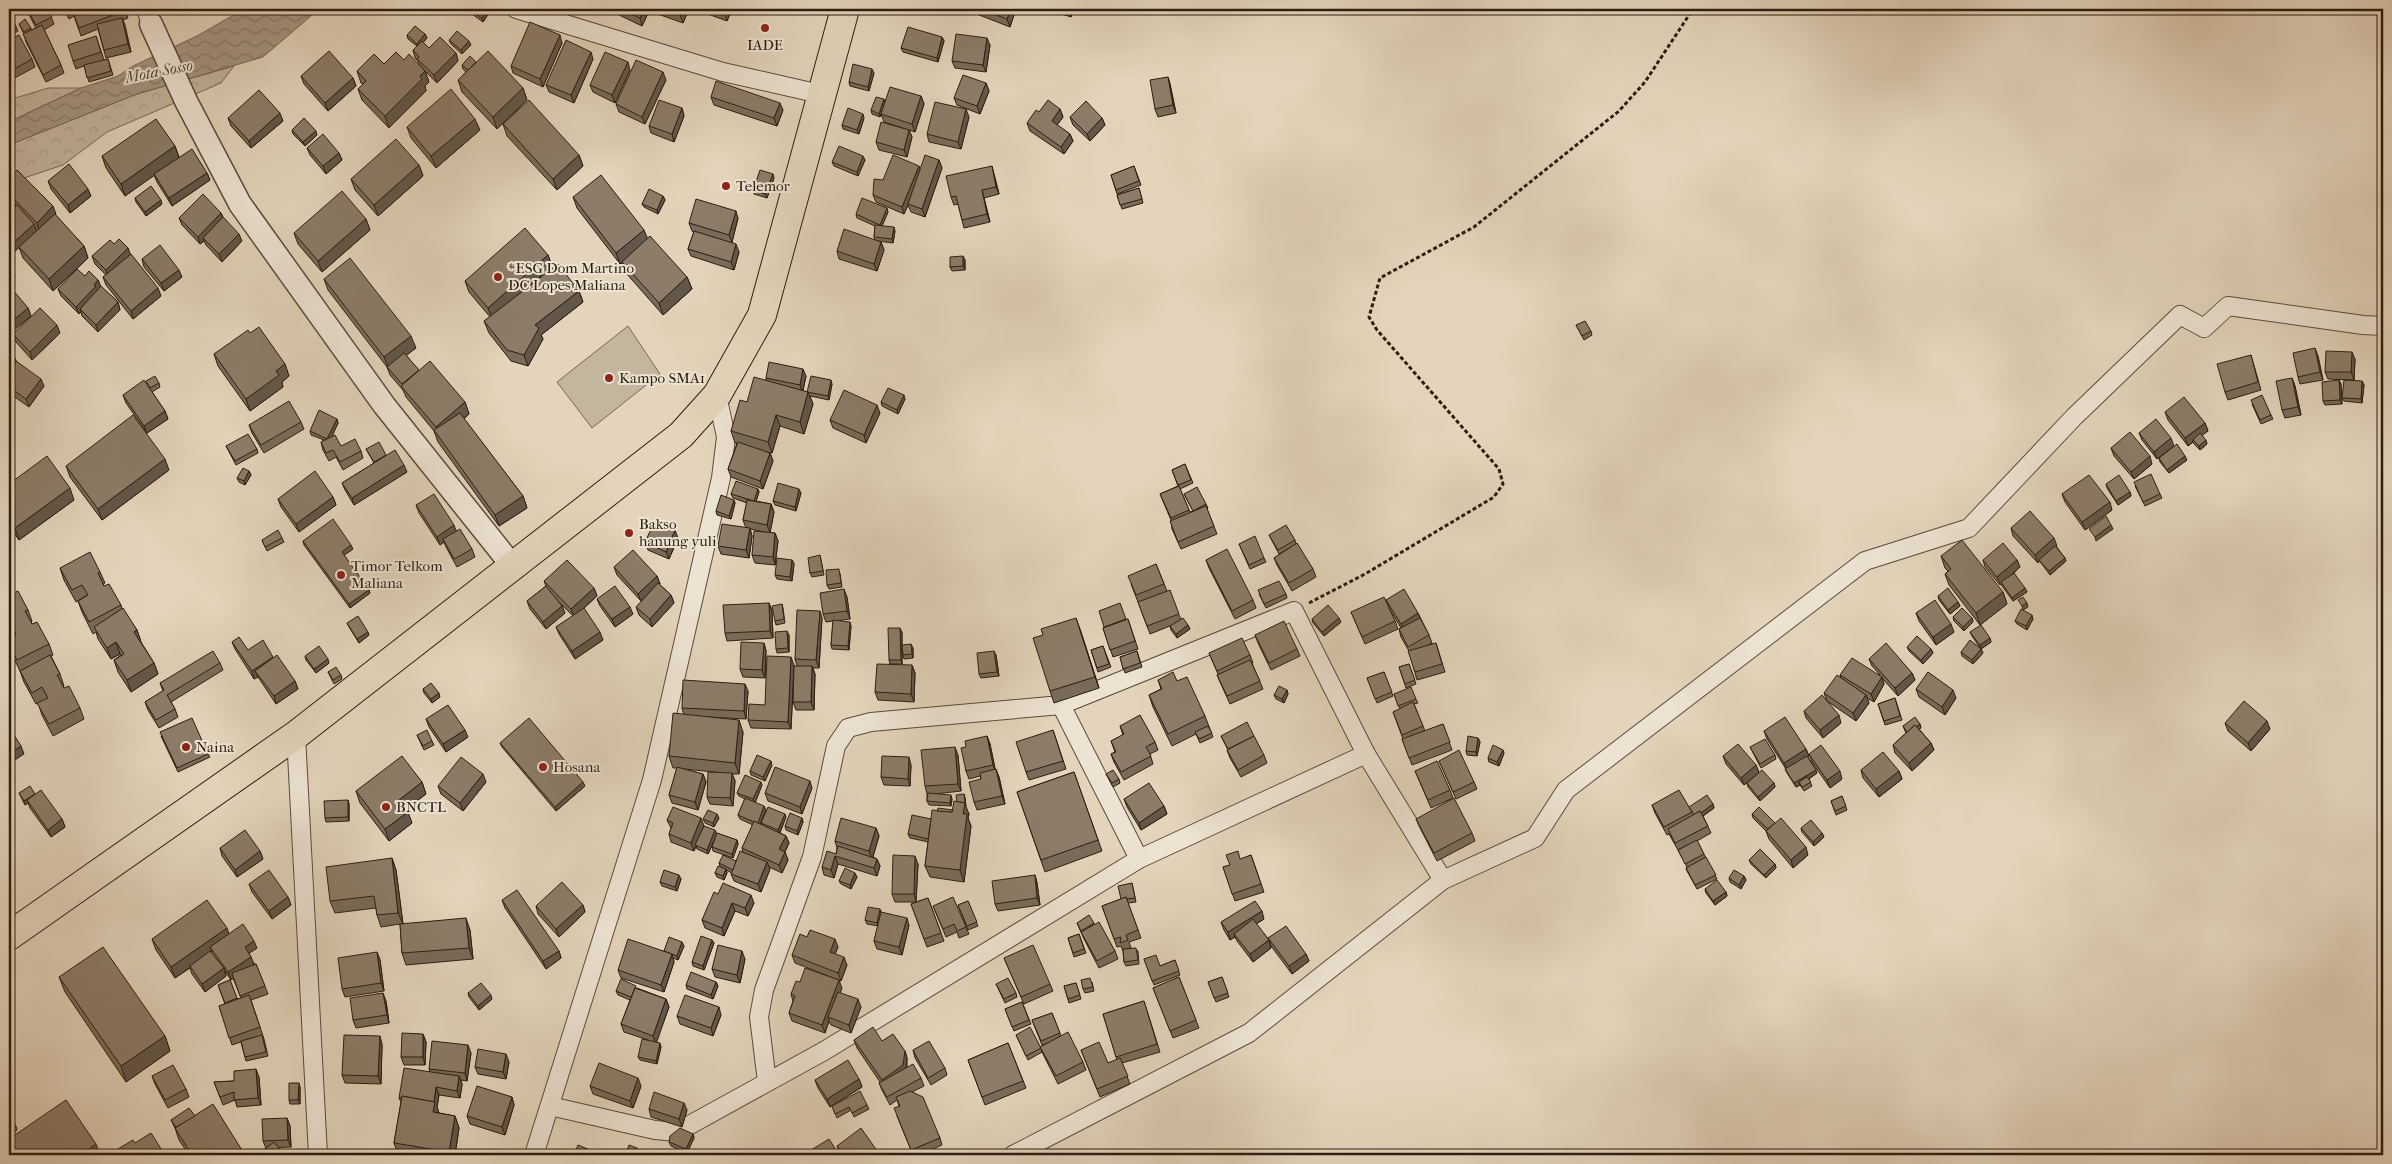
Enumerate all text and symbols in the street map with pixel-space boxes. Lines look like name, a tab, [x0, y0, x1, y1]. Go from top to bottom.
marker: IADE	[759, 22, 771, 34]
place label: IADE	[747, 36, 783, 54]
water label: Mota Sosso	[122, 55, 195, 87]
place label: Telemor	[736, 177, 791, 195]
marker: Telemor	[720, 180, 732, 192]
place label: *ESG Dom Martino DC Lopes Maliana	[508, 259, 634, 294]
marker: *ESG Dom Martino DC Lopes Maliana	[492, 271, 504, 283]
place label: Kampo SMA1	[619, 369, 705, 387]
marker: Kampo SMA1	[603, 372, 615, 384]
place label: Bakso hanung yuli	[639, 515, 717, 550]
marker: Bakso hanung yuli	[623, 527, 635, 539]
place label: Timor Telkom Maliana	[351, 557, 443, 592]
marker: Timor Telkom Maliana	[335, 569, 347, 581]
place label: Naina	[196, 738, 235, 756]
marker: Naina	[180, 741, 192, 753]
place label: Hosana	[553, 758, 601, 776]
marker: Hosana	[537, 761, 549, 773]
place label: BNCTL	[396, 798, 446, 816]
marker: BNCTL	[380, 801, 392, 813]

